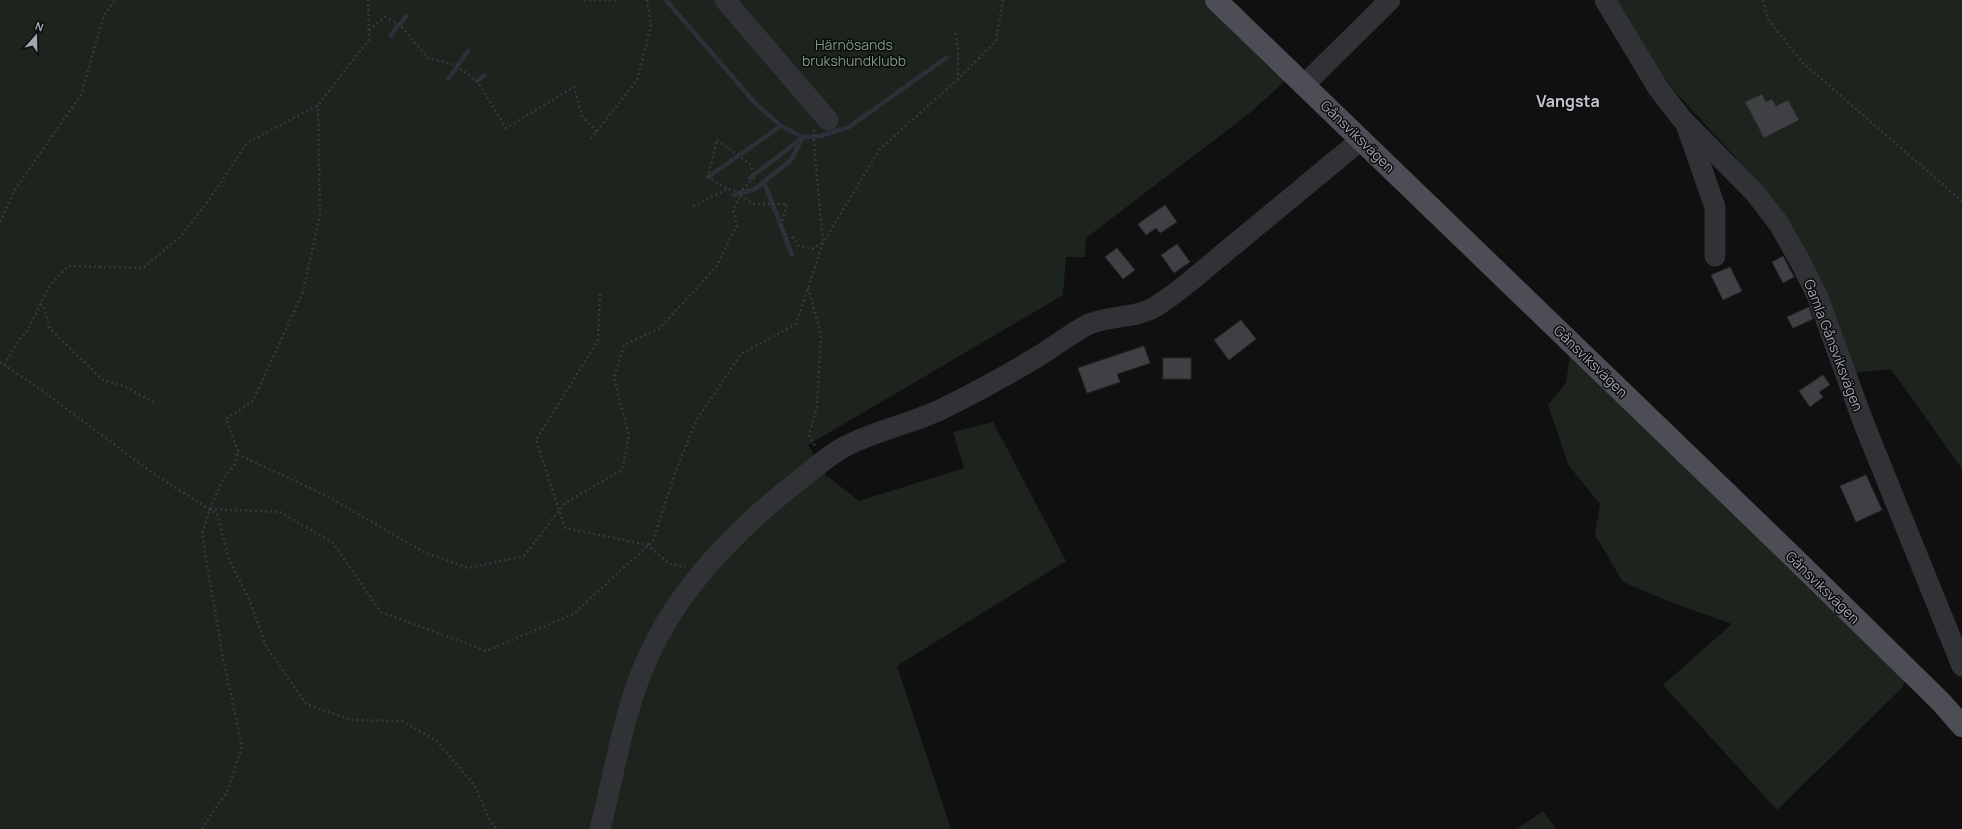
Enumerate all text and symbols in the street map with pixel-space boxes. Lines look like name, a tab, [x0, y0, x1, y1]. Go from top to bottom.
north arrow	[16, 16, 56, 56]
text: N	[33, 18, 46, 35]
park label: Härnösands brukshundklubb	[802, 35, 906, 70]
district label: Vangsta	[1536, 90, 1600, 112]
street label: Gånsviksvägen	[1317, 96, 1399, 176]
street label: Gamla Gånsviksvägen	[1800, 276, 1868, 414]
street label: Gånsviksvägen	[1550, 321, 1632, 401]
street label: Gånsviksvägen	[1782, 547, 1864, 627]

